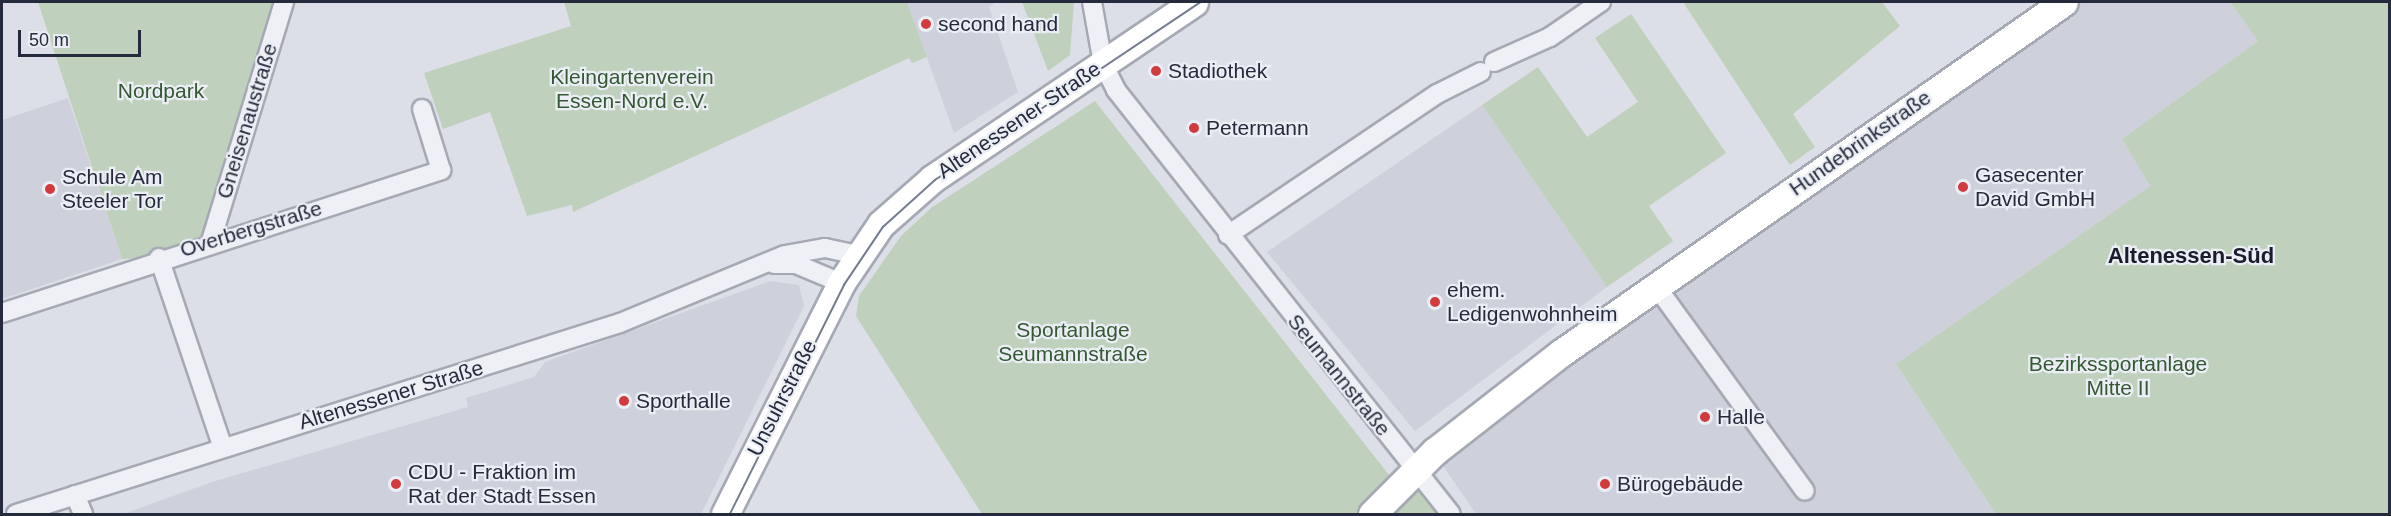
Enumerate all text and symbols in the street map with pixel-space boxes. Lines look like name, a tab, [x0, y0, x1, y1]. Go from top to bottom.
place label: second hand	[938, 11, 1058, 37]
marker: second hand	[919, 17, 933, 31]
scale bar	[21, 18, 144, 56]
text: 50 m	[29, 30, 69, 50]
street label: Gneisenaustraße	[211, 40, 283, 202]
street label: Altenessener Straße	[933, 56, 1105, 184]
place label: Stadiothek	[1168, 58, 1267, 84]
park label: Kleingartenverein Essen-Nord e.V.	[550, 64, 714, 114]
marker: Stadiothek	[1149, 64, 1163, 78]
park label: Nordpark	[118, 78, 204, 104]
street label: Hundebrinkstraße	[1784, 85, 1936, 201]
place label: Petermann	[1206, 115, 1309, 141]
marker: Petermann	[1187, 121, 1201, 135]
place label: Gasecenter David GmbH	[1975, 162, 2095, 212]
place label: Schule Am Steeler Tor	[62, 164, 164, 214]
marker: Gasecenter David GmbH	[1956, 180, 1970, 194]
marker: Schule Am Steeler Tor	[43, 182, 57, 196]
street label: Overbergstraße	[177, 195, 325, 263]
district label: Altenessen-Süd	[2108, 243, 2274, 269]
place label: ehem. Ledigenwohnheim	[1447, 277, 1617, 327]
marker: ehem. Ledigenwohnheim	[1428, 295, 1442, 309]
street label: Seumannstraße	[1282, 309, 1396, 441]
park label: Sportanlage Seumannstraße	[998, 317, 1148, 367]
street label: Unsuhrstraße	[742, 336, 822, 460]
park label: Bezirkssportanlage Mitte II	[2029, 351, 2207, 401]
street label: Altenessener Straße	[296, 355, 486, 435]
place label: Sporthalle	[636, 388, 731, 414]
marker: Sporthalle	[617, 394, 631, 408]
place label: Halle	[1717, 404, 1765, 430]
marker: Halle	[1698, 410, 1712, 424]
place label: CDU - Fraktion im Rat der Stadt Essen	[408, 459, 596, 509]
place label: Bürogebäude	[1617, 471, 1743, 497]
marker: CDU - Fraktion im Rat der Stadt Essen	[389, 477, 403, 491]
marker: Bürogebäude	[1598, 477, 1612, 491]

